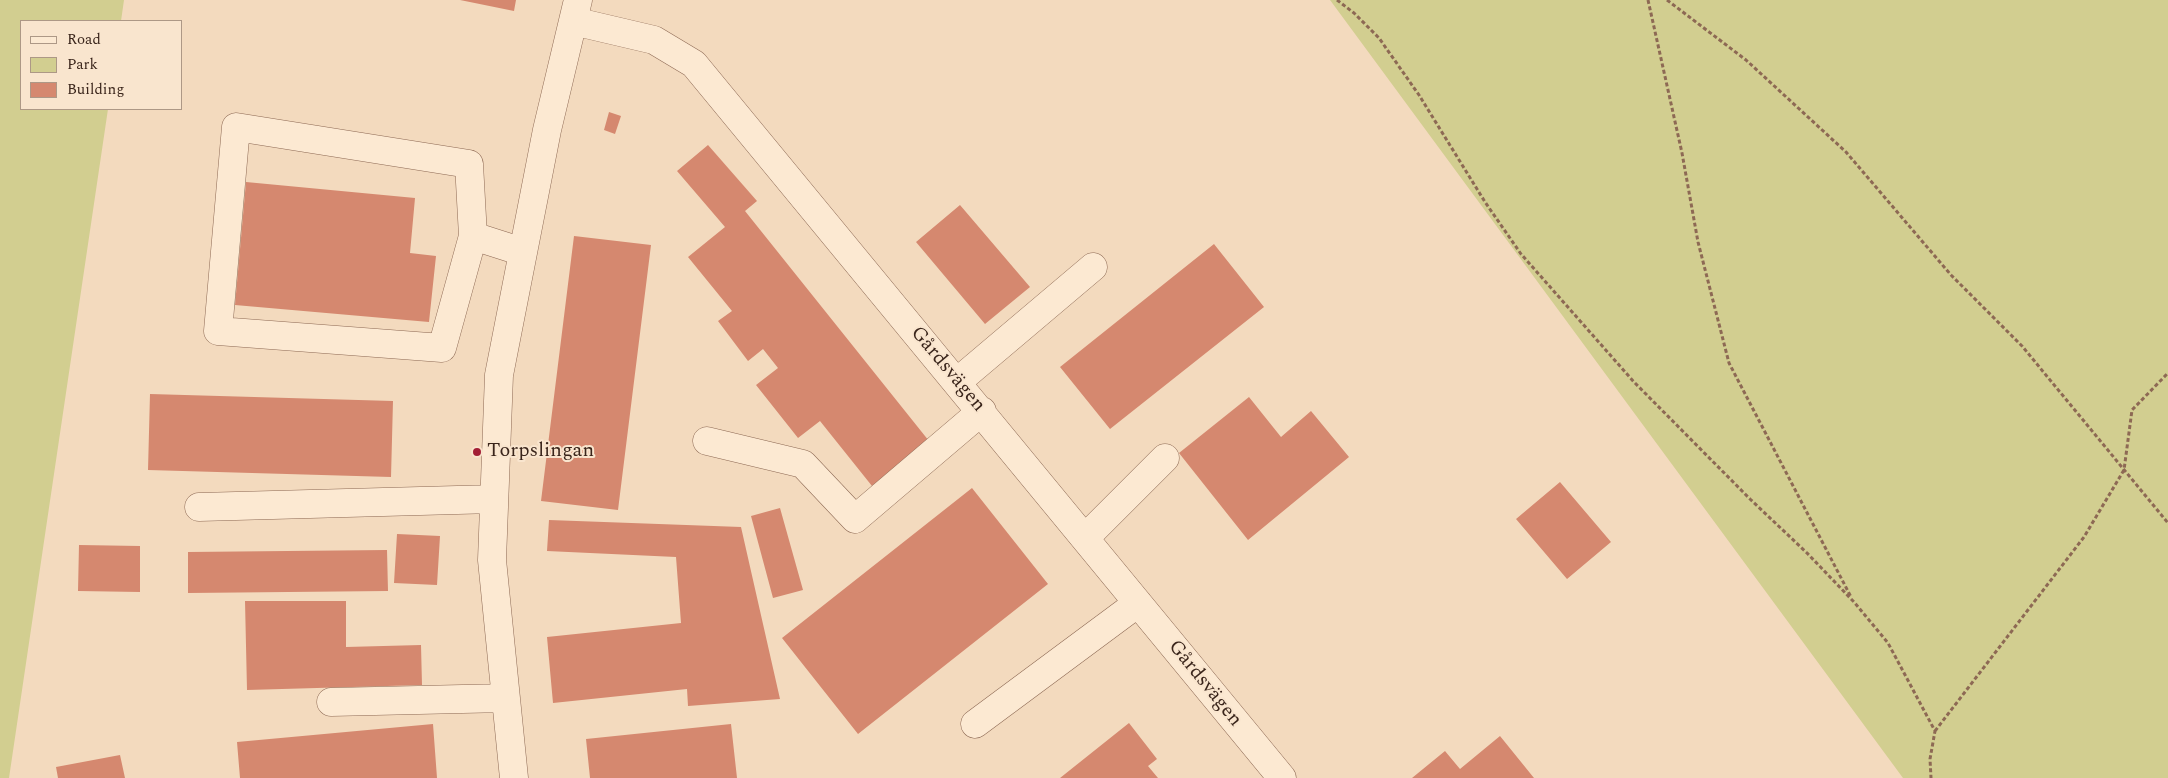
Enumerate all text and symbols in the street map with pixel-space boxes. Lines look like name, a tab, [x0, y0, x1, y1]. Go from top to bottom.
legend	[20, 20, 182, 110]
text: Road	[67, 28, 101, 51]
text: Park	[67, 53, 98, 76]
text: Building	[67, 78, 124, 101]
street label: Gårdsvägen	[904, 322, 990, 418]
place label: Torpslingan	[487, 440, 594, 464]
marker: Torpslingan	[471, 446, 483, 458]
street label: Gårdsvägen	[1162, 636, 1246, 732]

